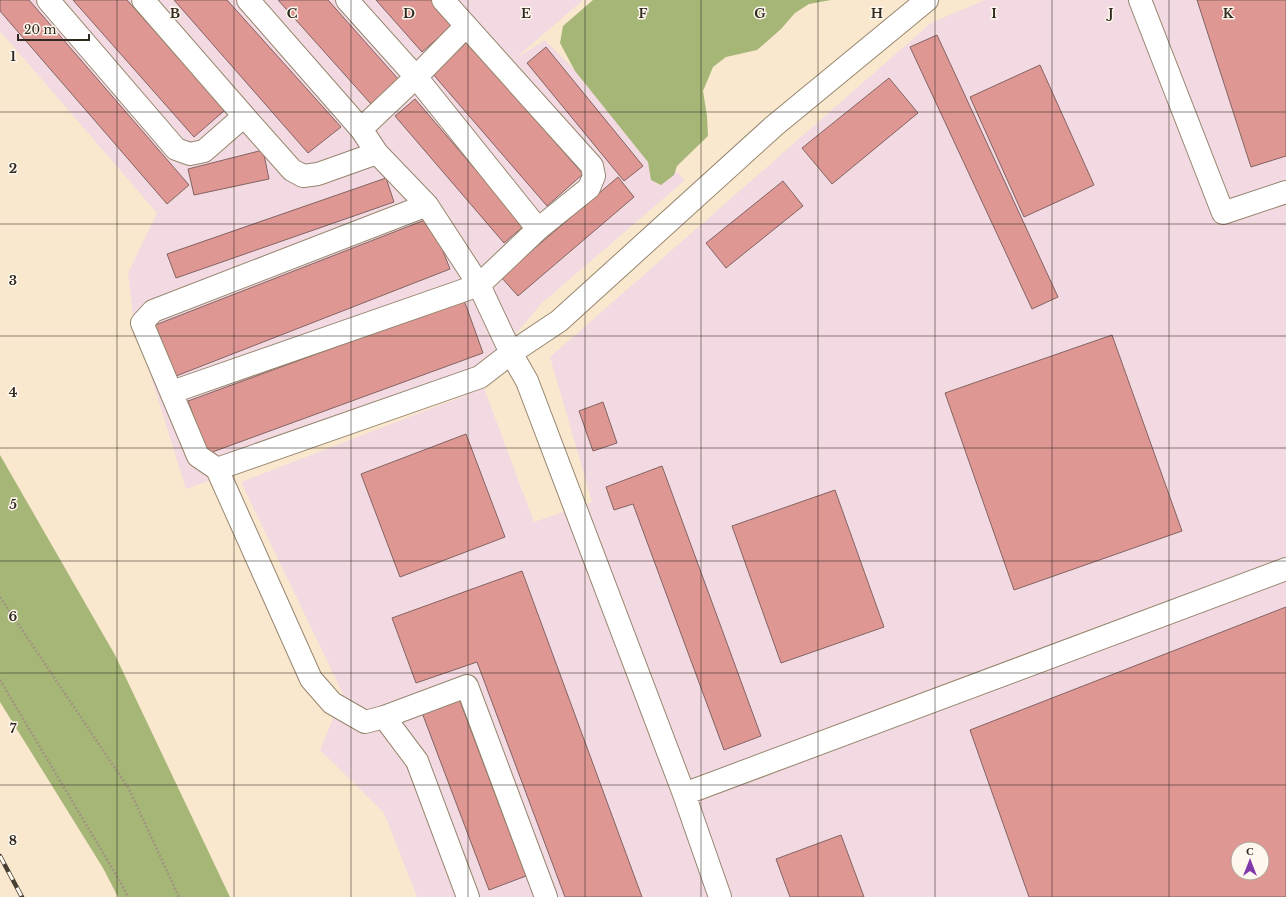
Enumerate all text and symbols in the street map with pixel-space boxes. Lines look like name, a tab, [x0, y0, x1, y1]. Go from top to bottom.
text: B	[170, 5, 180, 22]
text: C	[287, 5, 298, 22]
text: D	[403, 5, 415, 22]
text: E	[521, 5, 531, 22]
text: F	[639, 5, 648, 22]
text: G	[754, 5, 766, 22]
text: H	[871, 5, 883, 22]
text: I	[991, 5, 997, 22]
text: J	[1105, 5, 1114, 22]
text: K	[1223, 5, 1234, 22]
scale bar	[18, 16, 89, 42]
text: 20 m	[24, 22, 56, 37]
text: 1	[10, 48, 16, 65]
text: 2	[9, 160, 17, 177]
text: 3	[9, 272, 17, 289]
text: 4	[9, 384, 18, 401]
text: 5	[9, 496, 17, 513]
text: 6	[9, 608, 18, 625]
text: 7	[10, 720, 17, 737]
text: 8	[9, 832, 17, 849]
north arrow	[1230, 841, 1270, 881]
text: С	[1246, 844, 1254, 858]

